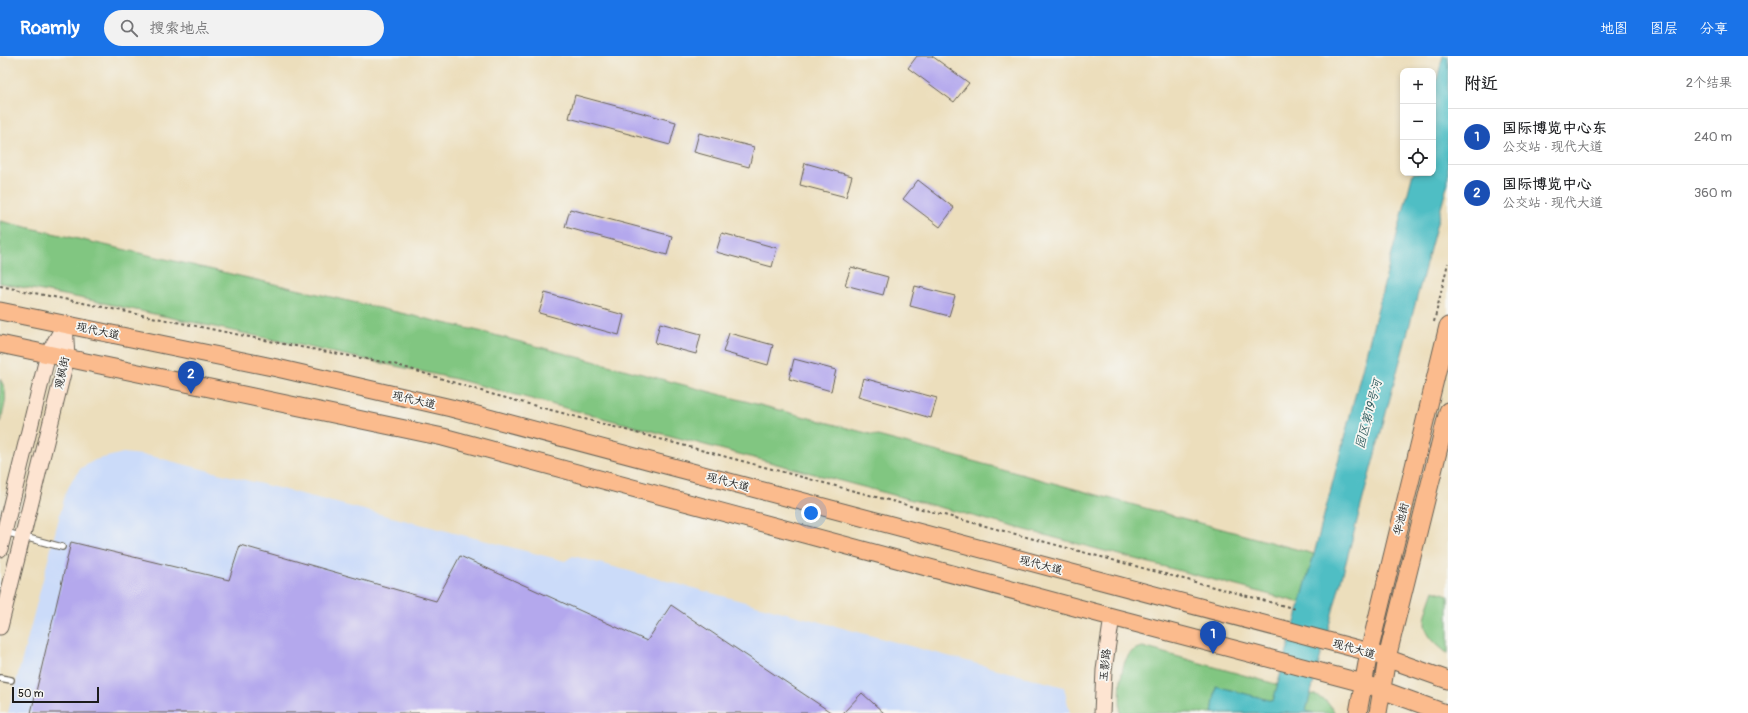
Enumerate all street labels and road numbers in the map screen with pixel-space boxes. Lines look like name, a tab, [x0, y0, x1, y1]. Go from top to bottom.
street label: 现代大道	[75, 320, 121, 342]
street label: 观枫街	[52, 355, 72, 390]
street label: 现代大道	[391, 389, 437, 411]
street label: 现代大道	[705, 470, 751, 494]
street label: 华池街	[1391, 500, 1412, 537]
street label: 现代大道	[1018, 553, 1064, 577]
street label: 现代大道	[1331, 637, 1377, 661]
street label: 玉影路	[1097, 648, 1113, 682]

